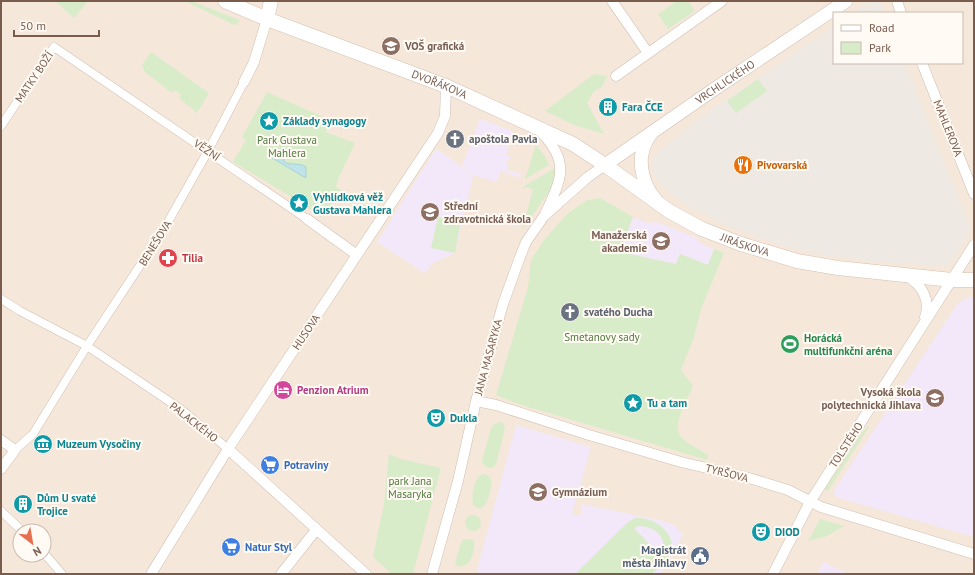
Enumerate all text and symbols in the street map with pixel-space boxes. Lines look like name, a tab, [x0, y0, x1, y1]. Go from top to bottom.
scale bar	[14, 12, 99, 38]
legend	[833, 12, 963, 64]
text: 50 m	[20, 18, 46, 33]
text: Road	[869, 20, 894, 35]
school or university icon: VOŠ grafická	[380, 35, 402, 57]
place label: VOŠ grafická	[404, 39, 464, 53]
text: Park	[869, 40, 891, 55]
street label: MATKY BOŽÍ	[12, 48, 57, 105]
street label: VRCHLICKÉHO	[692, 57, 758, 108]
street label: DVOŘÁKOVA	[410, 67, 470, 102]
building icon: Fara ČCE	[597, 96, 619, 118]
street label: MAHLEROVA	[930, 98, 966, 159]
place label: Fara ČCE	[622, 100, 663, 114]
place icon: Základy synagogy	[258, 110, 280, 132]
place label: Základy synagogy	[283, 114, 367, 128]
church icon: apoštola Pavla	[444, 128, 466, 150]
place label: apoštola Pavla	[469, 132, 537, 146]
park label: Park Gustava Mahlera	[257, 133, 317, 160]
street label: VĚŽNÍ	[190, 136, 223, 164]
restaurant icon: Pivovarská	[732, 154, 754, 176]
place label: Pivovarská	[757, 158, 807, 172]
place label: Vyhlídková věž Gustava Mahlera	[312, 190, 391, 217]
place icon: Vyhlídková věž Gustava Mahlera	[288, 192, 310, 214]
place label: Střední zdravotnická škola	[444, 199, 531, 226]
school or university icon: Střední zdravotnická škola	[419, 201, 441, 223]
street label: BENEŠOVA	[136, 217, 175, 268]
place label: Manažerská akademie	[591, 228, 647, 255]
street label: JIRÁSKOVA	[718, 229, 772, 259]
school or university icon: Manažerská akademie	[650, 230, 672, 252]
pharmacy icon: Tilia	[157, 247, 179, 269]
place label: Tilia	[182, 251, 203, 265]
church icon: svatého Ducha	[559, 301, 581, 323]
place label: svatého Ducha	[584, 305, 653, 319]
street label: HUSOVA	[289, 311, 323, 352]
street label: JANA MASARYKA	[471, 317, 505, 398]
park label: Smetanovy sady	[564, 330, 641, 344]
place label: Horácká multifunkční aréna	[804, 331, 892, 358]
sports icon: Horácká multifunkční aréna	[779, 333, 801, 355]
hotel icon: Penzion Atrium	[272, 379, 294, 401]
place label: Penzion Atrium	[297, 383, 369, 397]
place label: Vysoká škola polytechnická Jihlava	[821, 385, 921, 412]
school or university icon: Vysoká škola polytechnická Jihlava	[924, 387, 946, 409]
place icon: Tu a tam	[622, 392, 644, 414]
place label: Tu a tam	[647, 396, 687, 410]
street label: PALACKÉHO	[167, 399, 221, 445]
theatre icon: Dukla	[425, 407, 447, 429]
place label: Dukla	[450, 411, 477, 425]
street label: TOLSTÉHO	[826, 420, 866, 470]
museum icon: Muzeum Vysočiny	[32, 433, 54, 455]
place label: Muzeum Vysočiny	[57, 437, 142, 451]
supermarket icon: Potraviny	[259, 454, 281, 476]
place label: Potraviny	[284, 458, 329, 472]
street label: TYRŠOVA	[704, 461, 751, 485]
park label: park Jana Masaryka	[388, 474, 432, 501]
school or university icon: Gymnázium	[527, 481, 549, 503]
place label: Gymnázium	[552, 485, 607, 499]
place label: Dům U svaté Trojice	[37, 491, 96, 518]
building icon: Dům U svaté Trojice	[12, 493, 34, 515]
theatre icon: DIOD	[750, 521, 772, 543]
north arrow	[12, 523, 52, 563]
place label: DIOD	[775, 525, 800, 539]
supermarket icon: Natur Styl	[220, 536, 242, 558]
place label: Natur Styl	[245, 540, 293, 554]
place label: Magistrát města Jihlavy	[623, 543, 687, 570]
text: N	[30, 544, 44, 559]
public building icon: Magistrát města Jihlavy	[689, 545, 711, 567]

